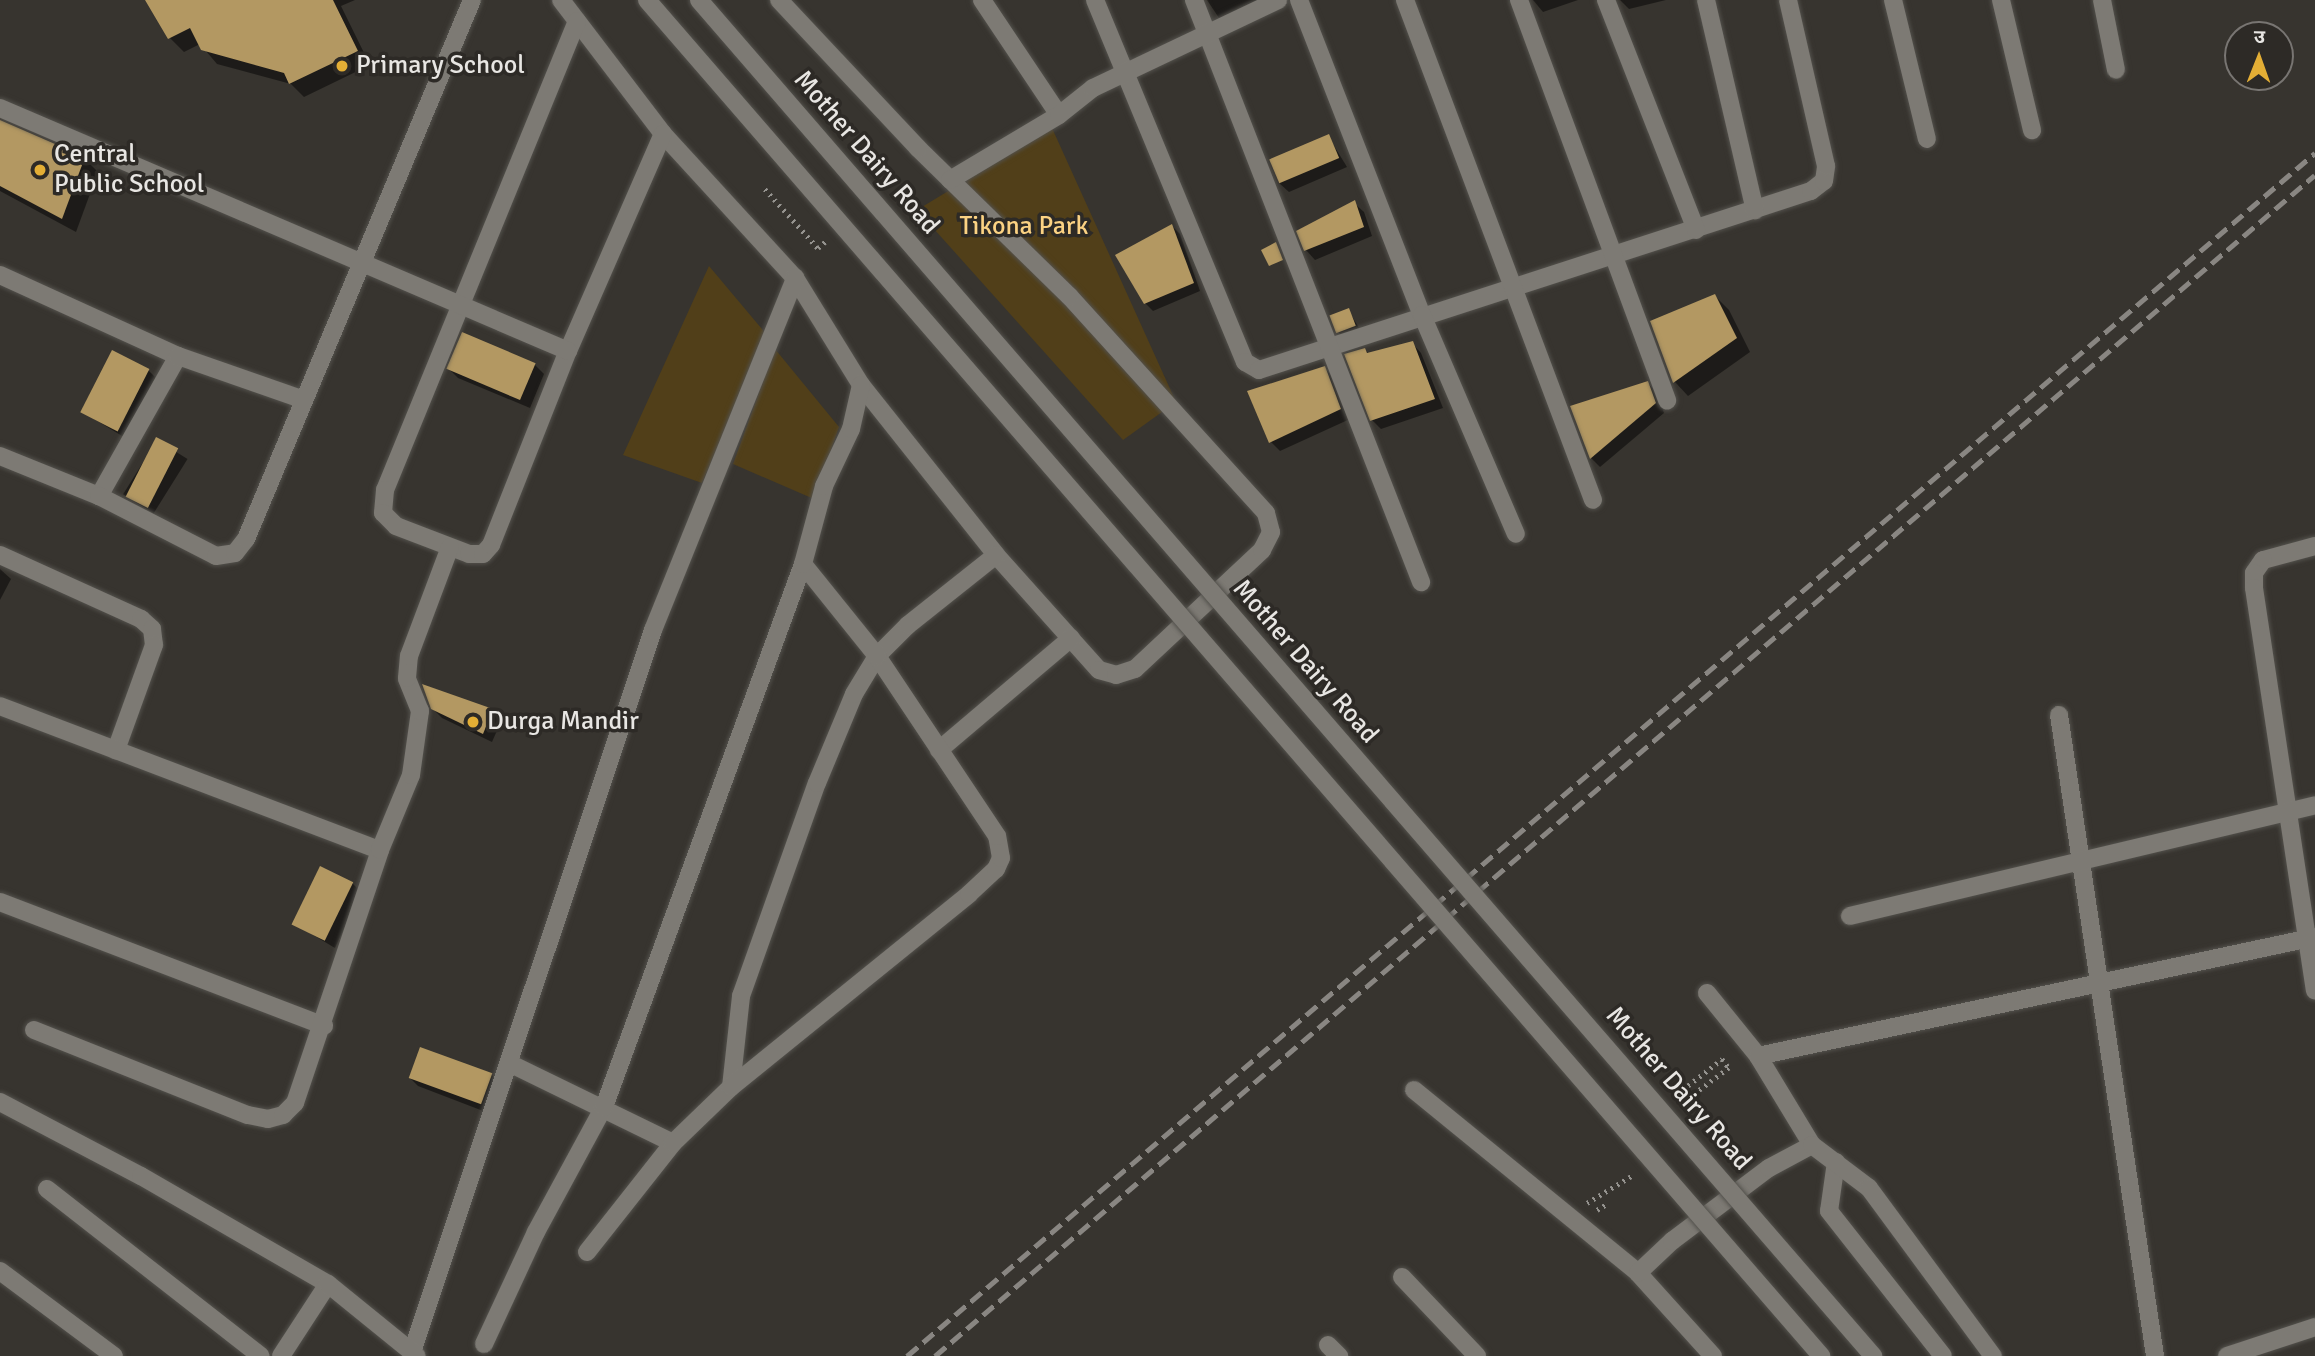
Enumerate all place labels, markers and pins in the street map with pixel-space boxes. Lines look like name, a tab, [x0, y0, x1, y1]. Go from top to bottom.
place label: Primary School	[356, 50, 525, 82]
marker: Primary School	[334, 58, 350, 74]
place label: Central Public School	[54, 139, 204, 200]
marker: Central Public School	[32, 162, 48, 178]
place label: Durga Mandir	[487, 706, 639, 738]
marker: Durga Mandir	[465, 714, 481, 730]

